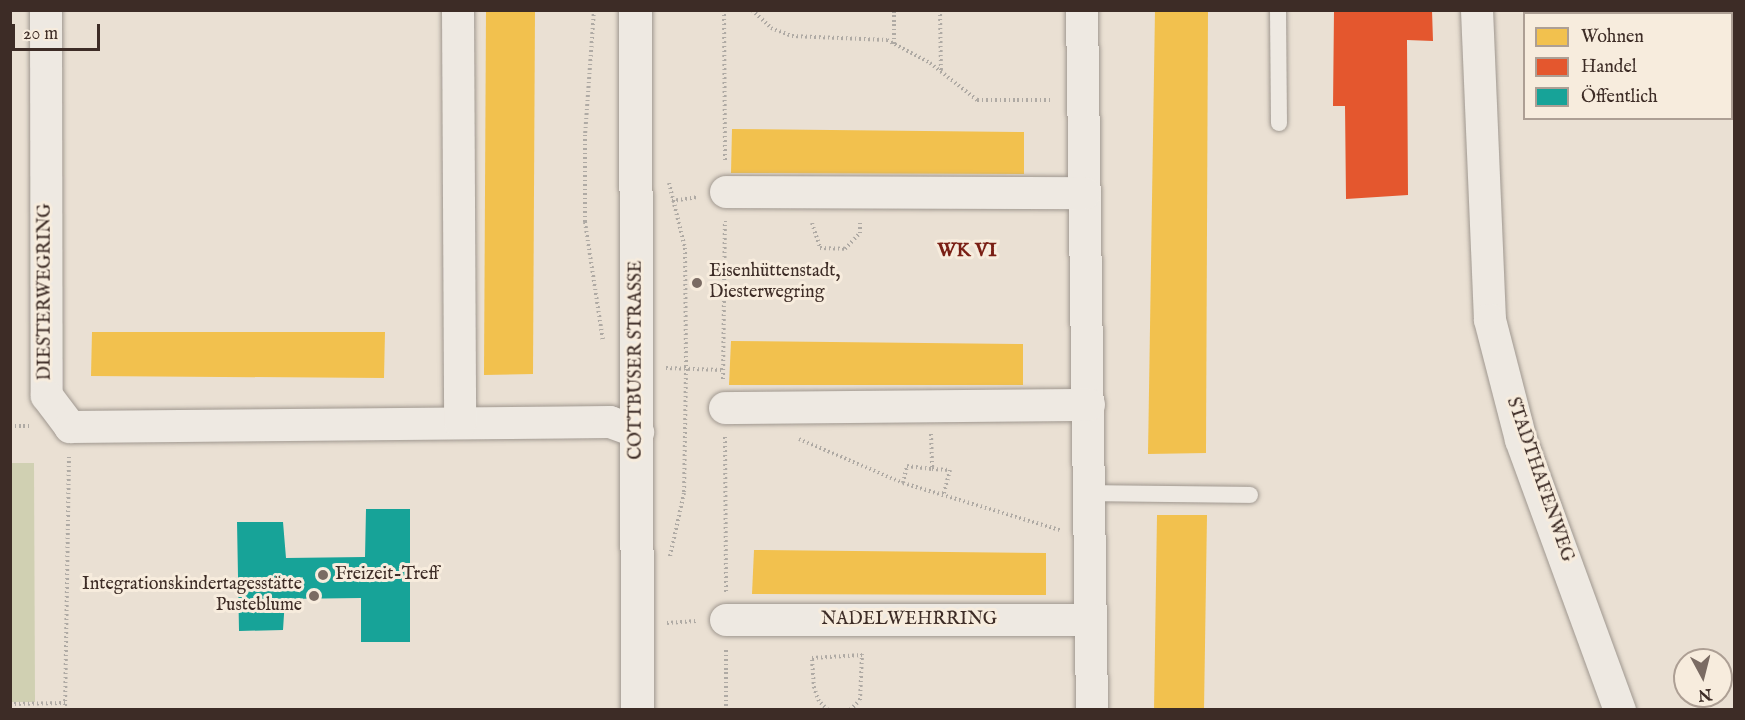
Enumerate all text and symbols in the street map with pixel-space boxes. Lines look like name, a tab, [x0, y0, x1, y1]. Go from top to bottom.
scale bar	[15, 12, 104, 50]
legend	[1523, 12, 1733, 120]
text: 20 m	[23, 23, 58, 46]
text: Wohnen	[1581, 26, 1644, 49]
text: Handel	[1581, 56, 1637, 79]
text: Öffentlich	[1581, 86, 1658, 109]
street label: DIESTERWEGRING	[35, 203, 57, 381]
district label: WK VI	[937, 238, 997, 262]
street label: COTTBUSER STRASSE	[626, 260, 648, 460]
place label: Eisenhüttenstadt, Diesterwegring	[709, 262, 840, 304]
marker: Eisenhüttenstadt, Diesterwegring	[690, 276, 704, 290]
street label: STADTHAFENWEG	[1501, 395, 1577, 565]
place label: Freizeit-Treff	[335, 564, 439, 586]
marker: Freizeit-Treff	[316, 568, 330, 582]
place label: Integrationskindertagesstätte Pusteblume	[82, 575, 302, 618]
marker: Integrationskindertagesstätte Pusteblume	[307, 589, 321, 603]
street label: NADELWEHRRING	[821, 609, 997, 631]
north arrow	[1673, 648, 1733, 708]
text: N	[1697, 683, 1713, 705]

